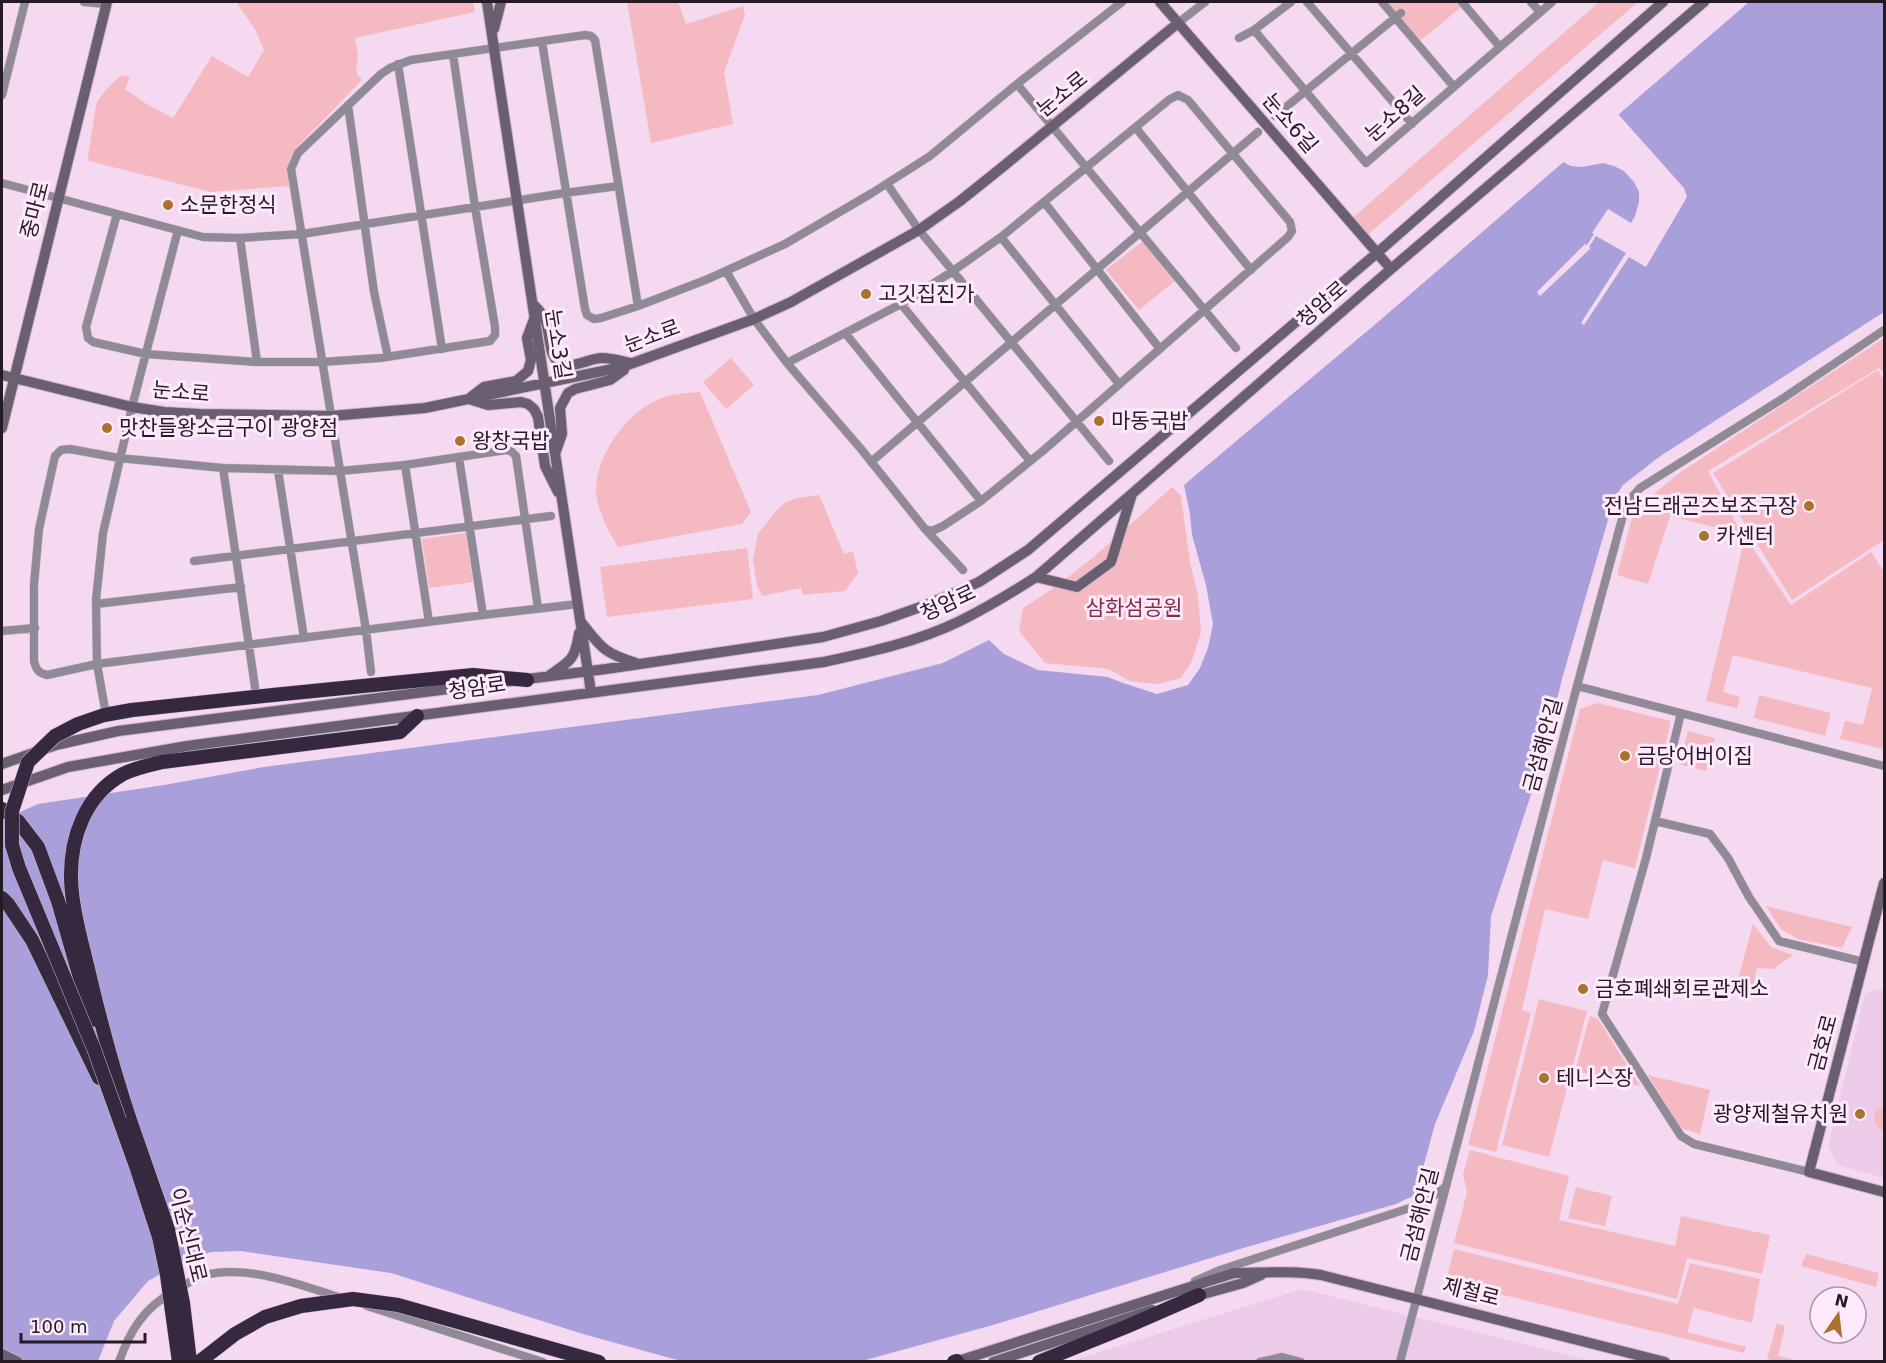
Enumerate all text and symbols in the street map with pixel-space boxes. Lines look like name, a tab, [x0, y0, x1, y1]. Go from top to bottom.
street label: 눈소로	[1032, 66, 1092, 122]
street label: 눈소8길	[1360, 82, 1430, 146]
street label: 눈소6길	[1258, 88, 1322, 158]
street label: 중마로	[16, 179, 54, 241]
place label: 소문한정식	[180, 193, 277, 217]
marker: 소문한정식	[161, 198, 175, 212]
street label: 청암로	[1292, 276, 1352, 332]
place label: 고깃집진가	[878, 282, 975, 306]
marker: 고깃집진가	[859, 287, 873, 301]
street label: 눈소3길	[541, 307, 575, 381]
street label: 눈소로	[621, 315, 683, 357]
street label: 눈소로	[151, 378, 211, 406]
place label: 마동국밥	[1111, 409, 1188, 433]
marker: 마동국밥	[1092, 414, 1106, 428]
place label: 맛찬들왕소금구이 광양점	[119, 416, 338, 440]
marker: 맛찬들왕소금구이 광양점	[100, 421, 114, 435]
place label: 왕창국밥	[472, 429, 549, 453]
marker: 왕창국밥	[453, 434, 467, 448]
place label: 전남드래곤즈보조구장	[1604, 494, 1797, 518]
marker: 전남드래곤즈보조구장	[1802, 499, 1816, 513]
place label: 카센터	[1716, 524, 1774, 548]
marker: 카센터	[1697, 529, 1711, 543]
street label: 청암로	[917, 580, 979, 626]
park label: 삼화섬공원	[1086, 596, 1182, 620]
street label: 청암로	[447, 672, 507, 704]
street label: 금섬해안길	[1519, 695, 1567, 795]
place label: 금당어버이집	[1637, 744, 1753, 768]
marker: 금당어버이집	[1618, 749, 1632, 763]
place label: 금호폐쇄회로관제소	[1595, 977, 1769, 1001]
marker: 금호폐쇄회로관제소	[1576, 982, 1590, 996]
street label: 금호로	[1804, 1012, 1842, 1074]
place label: 테니스장	[1556, 1066, 1633, 1090]
marker: 테니스장	[1537, 1071, 1551, 1085]
place label: 광양제철유치원	[1713, 1102, 1848, 1126]
marker: 광양제철유치원	[1853, 1107, 1867, 1121]
street label: 금섬해안길	[1397, 1165, 1443, 1265]
street label: 이순신대로	[165, 1185, 211, 1285]
street label: 제철로	[1440, 1273, 1502, 1311]
north arrow	[1808, 1285, 1868, 1345]
text: N	[1833, 1290, 1850, 1312]
scale bar	[21, 1306, 146, 1344]
text: 100 m	[30, 1316, 88, 1337]

